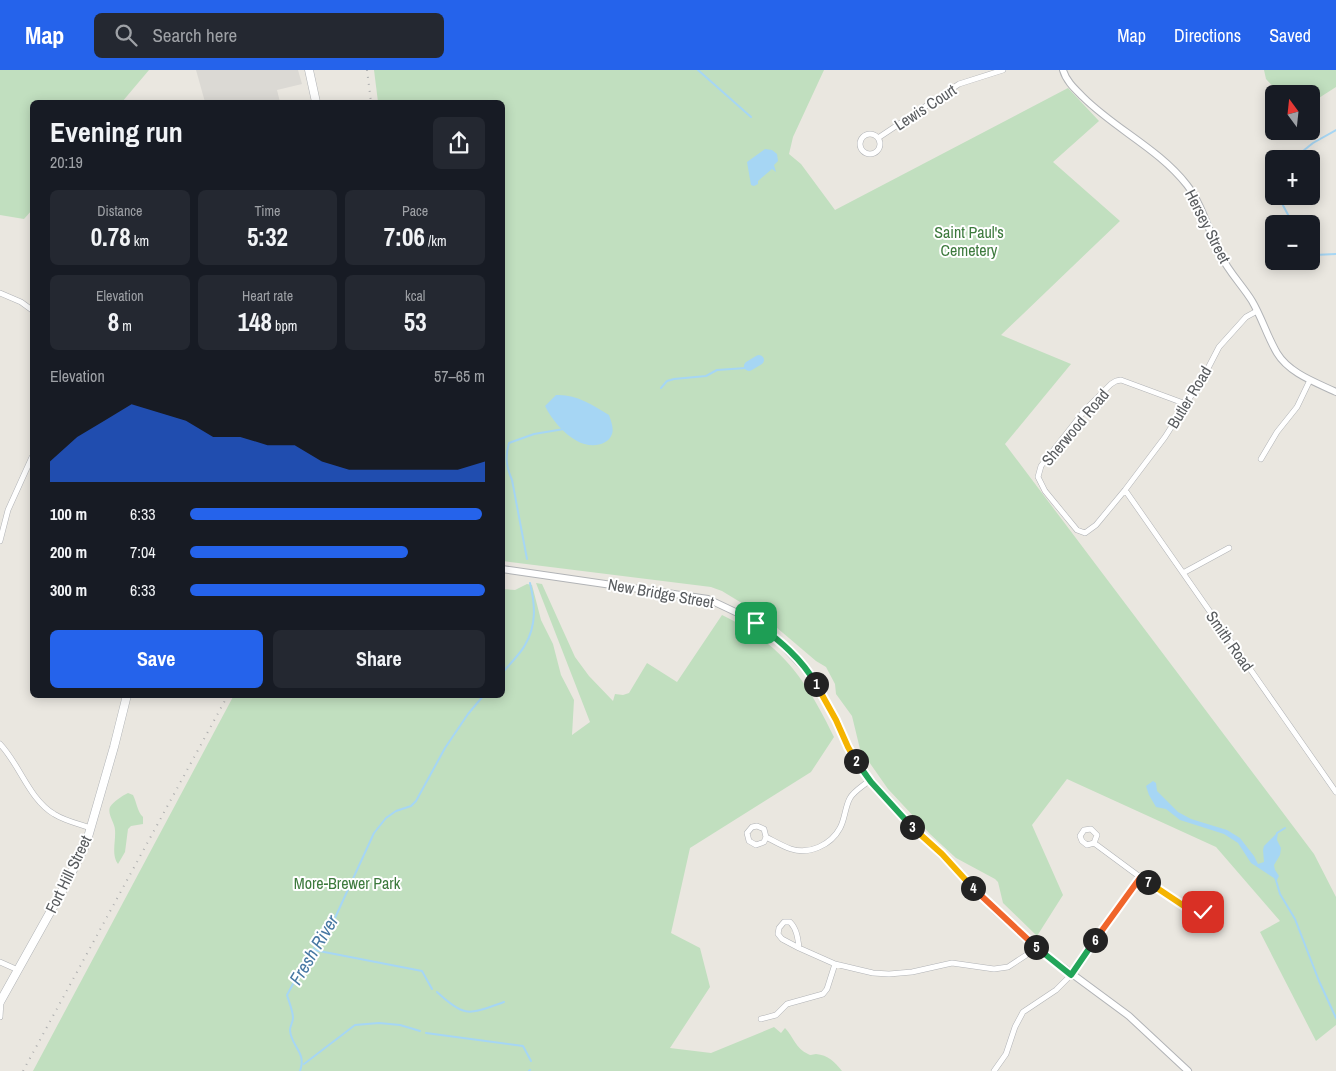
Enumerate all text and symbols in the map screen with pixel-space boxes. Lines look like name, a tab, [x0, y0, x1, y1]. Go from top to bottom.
search box	[94, 13, 444, 58]
text: Map	[25, 19, 64, 51]
icon: search	[112, 21, 140, 49]
text: Search here	[152, 22, 237, 48]
text: Map	[1117, 23, 1146, 48]
text: Directions	[1174, 23, 1241, 48]
text: Saved	[1269, 23, 1311, 48]
street label: Lewis Court	[890, 79, 961, 135]
north arrow	[1265, 85, 1320, 140]
map controls	[1265, 85, 1320, 270]
text: Evening run	[50, 113, 183, 151]
button: share	[433, 117, 485, 169]
button: +	[1265, 150, 1320, 205]
text: 20:19	[50, 151, 83, 173]
street label: Hersey Street	[1180, 185, 1236, 267]
text: Distance	[97, 202, 142, 220]
text: Time	[255, 202, 280, 220]
text: Pace	[402, 202, 428, 220]
button: −	[1265, 215, 1320, 270]
text: 0.78	[91, 220, 131, 254]
text: 5:32	[247, 220, 288, 254]
text: 7:06	[384, 220, 425, 254]
park label: Saint Paul's Cemetery	[934, 221, 1004, 261]
text: km	[131, 232, 149, 250]
text: /km	[425, 232, 447, 250]
text: Elevation	[96, 287, 144, 305]
text: Heart rate	[242, 287, 293, 305]
text: kcal	[405, 287, 425, 305]
text: 8	[108, 305, 119, 339]
text: 148	[238, 305, 272, 339]
text: 53	[404, 305, 427, 339]
text: m	[119, 317, 132, 335]
text: bpm	[272, 317, 297, 335]
street label: Butler Road	[1162, 362, 1216, 432]
text: Elevation	[50, 365, 105, 387]
text: 57–65 m	[434, 365, 485, 387]
street label: Sherwood Road	[1036, 384, 1114, 470]
text: 100 m	[50, 503, 87, 525]
text: 6:33	[130, 503, 156, 525]
text: 200 m	[50, 541, 87, 563]
text: 7:04	[130, 541, 156, 563]
street label: New Bridge Street	[606, 573, 716, 613]
text: 300 m	[50, 579, 87, 601]
text: 6:33	[130, 579, 156, 601]
pin	[735, 602, 777, 644]
street label: Smith Road	[1201, 606, 1259, 676]
icon: arrive	[742, 609, 770, 637]
button: Save	[50, 630, 263, 688]
button: Share	[273, 630, 485, 688]
pin: 1	[804, 672, 828, 696]
text: 1	[813, 675, 820, 693]
pin: 2	[844, 748, 868, 774]
text: 2	[853, 752, 860, 770]
pin: 3	[900, 814, 924, 840]
text: 3	[909, 818, 916, 836]
street label: Fort Hill Street	[40, 831, 96, 917]
pin: 7	[1136, 870, 1160, 894]
park label: More-Brewer Park	[294, 872, 401, 894]
text: 7	[1145, 873, 1152, 891]
pin: 4	[960, 876, 986, 900]
text: 4	[970, 879, 977, 897]
pin	[1182, 891, 1224, 933]
icon: check	[1189, 898, 1217, 926]
water label: Fresh River	[283, 909, 345, 989]
pin: 6	[1082, 928, 1108, 952]
text: 6	[1092, 931, 1099, 949]
pin: 5	[1024, 934, 1048, 960]
text: 5	[1033, 938, 1040, 956]

